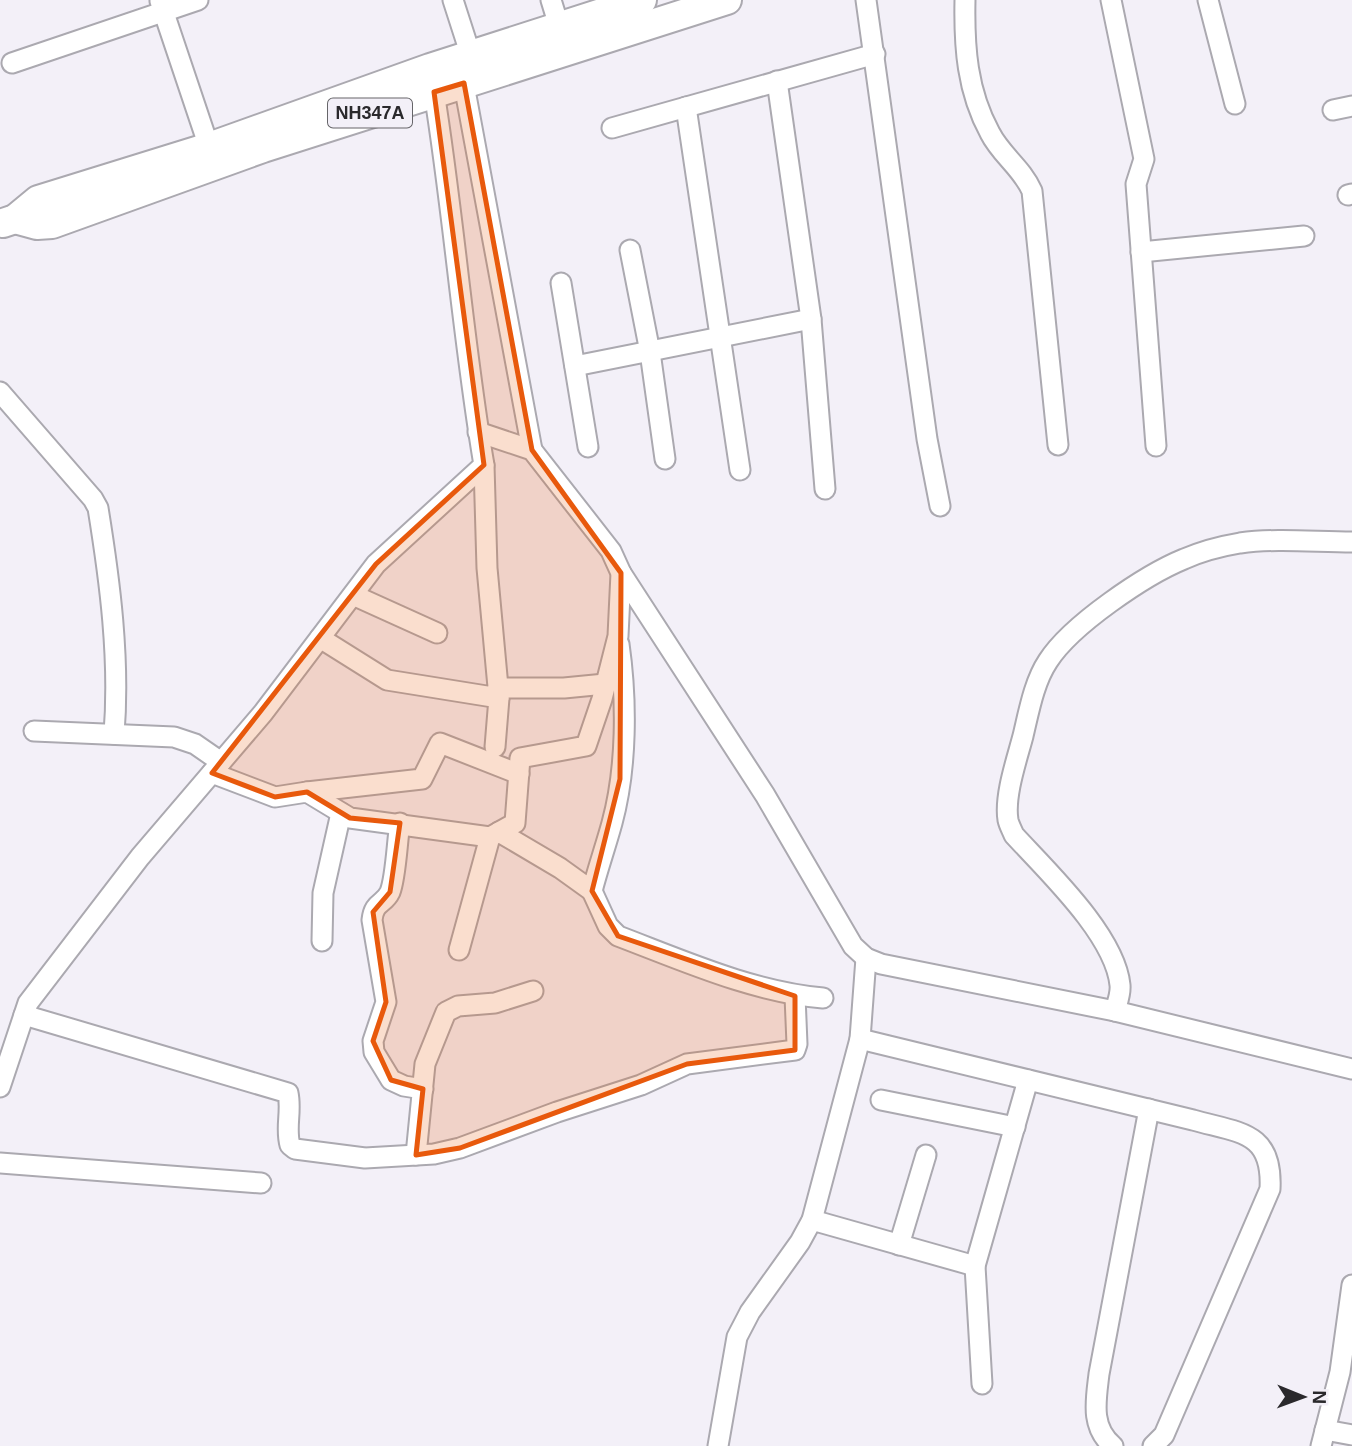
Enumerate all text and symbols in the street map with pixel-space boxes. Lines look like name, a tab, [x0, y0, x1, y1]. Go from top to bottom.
road number: NH347A	[328, 98, 412, 128]
north arrow	[1268, 1362, 1338, 1432]
text: N	[1309, 1390, 1330, 1404]

